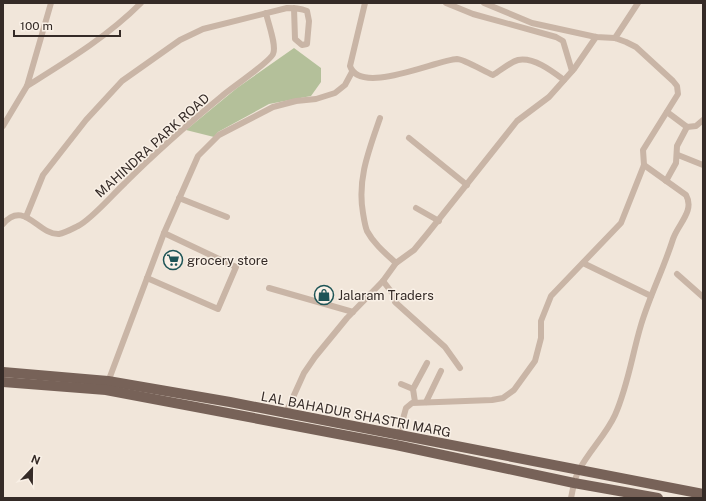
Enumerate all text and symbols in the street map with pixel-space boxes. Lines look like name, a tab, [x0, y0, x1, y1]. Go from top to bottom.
scale bar	[14, 12, 120, 38]
text: 100 m	[20, 19, 53, 33]
street label: MAHINDRA PARK ROAD	[92, 90, 212, 200]
supermarket icon: grocery store	[162, 249, 184, 271]
place label: grocery store	[187, 253, 268, 268]
shop icon: Jalaram Traders	[313, 284, 335, 306]
place label: Jalaram Traders	[338, 288, 434, 303]
street label: LAL BAHADUR SHASTRI MARG	[260, 389, 452, 440]
north arrow	[12, 449, 52, 489]
text: N	[30, 453, 42, 467]

